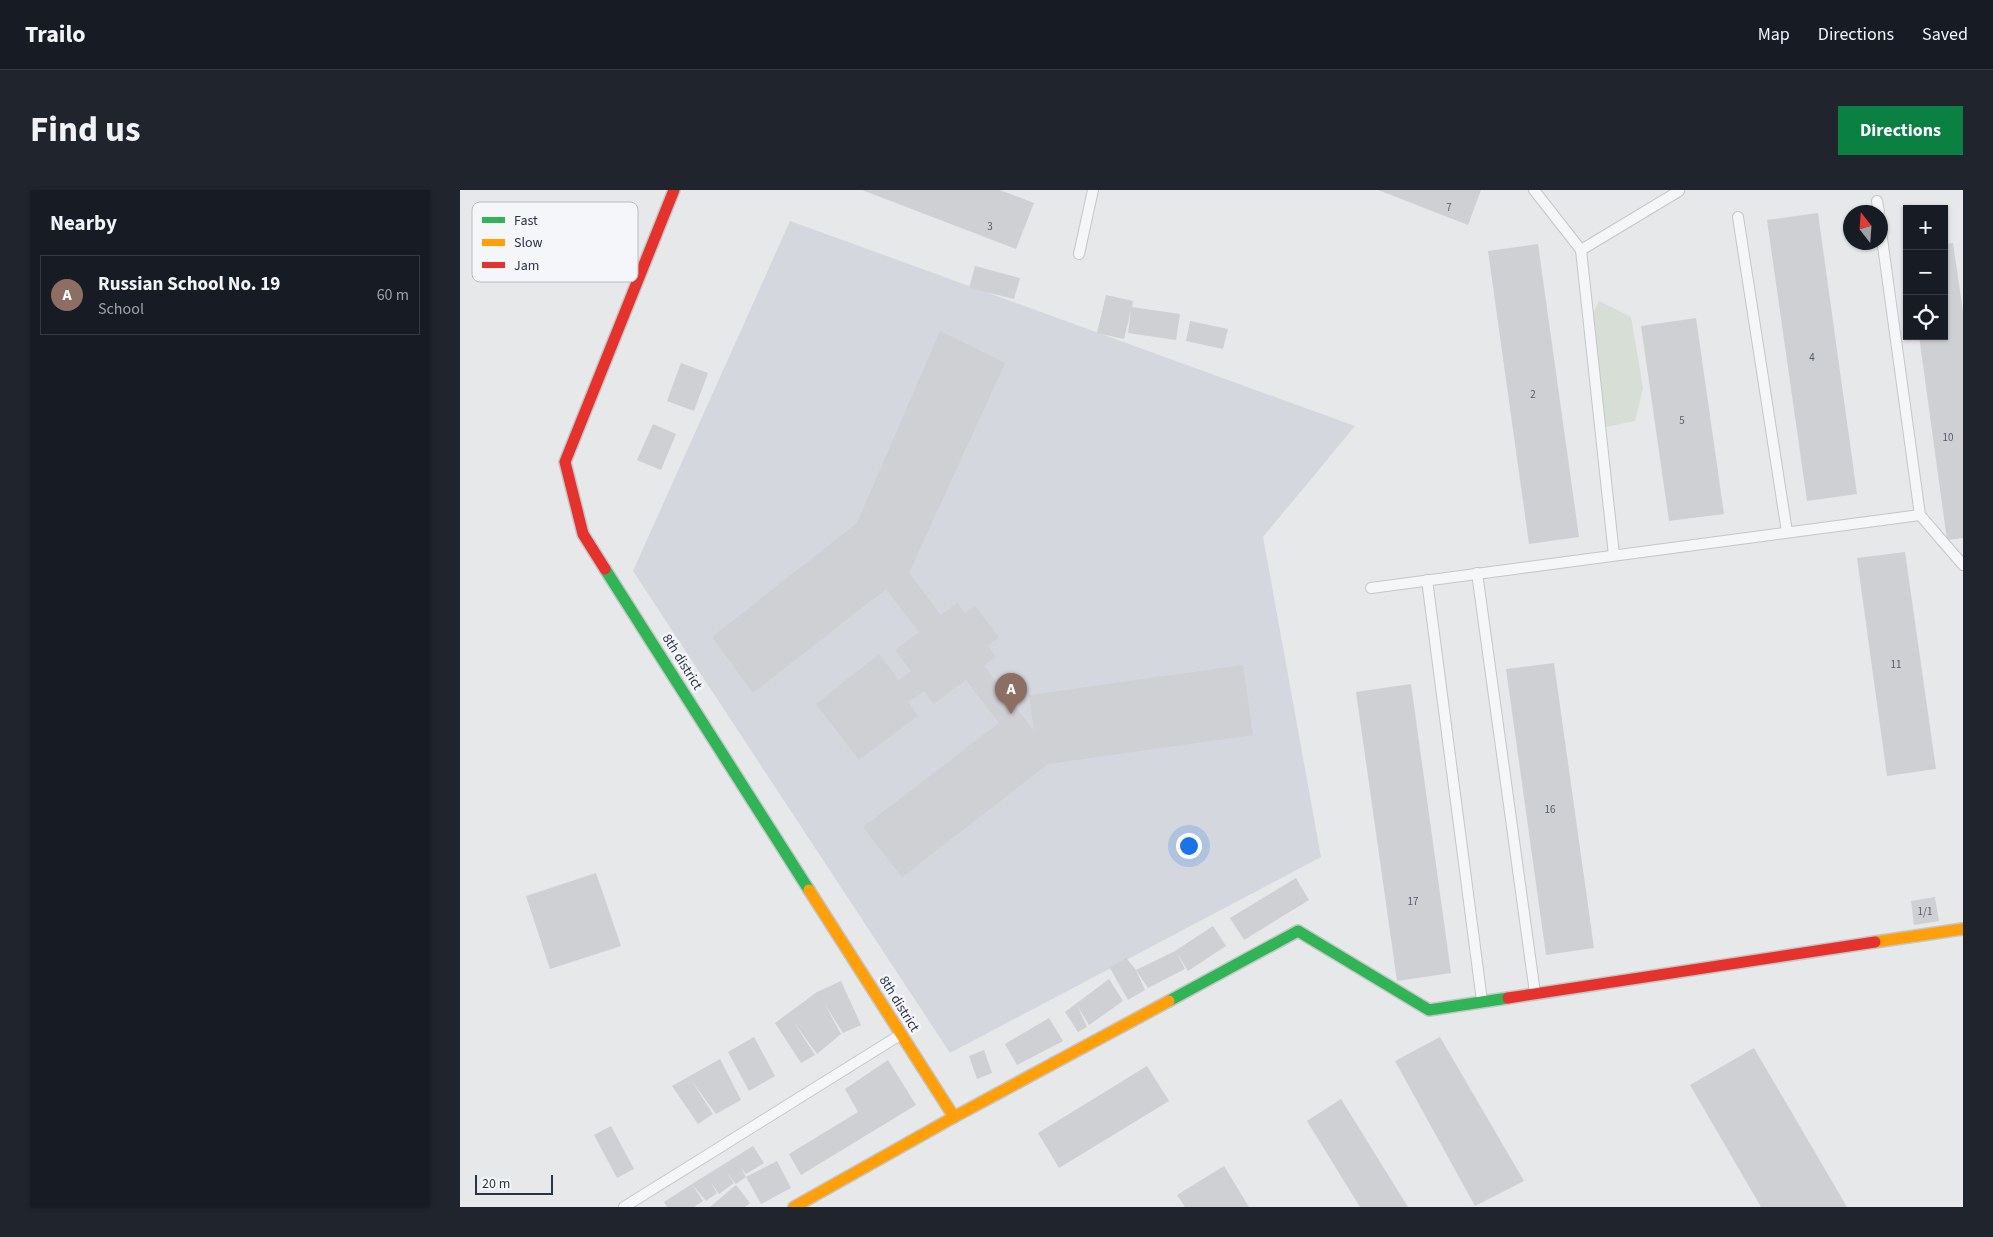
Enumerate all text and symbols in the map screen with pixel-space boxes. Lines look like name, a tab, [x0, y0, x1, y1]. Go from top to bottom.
text: Trailo	[25, 17, 86, 52]
text: Map	[1758, 22, 1790, 47]
text: Directions	[1818, 22, 1894, 47]
text: Saved	[1922, 22, 1968, 47]
text: Find us	[30, 105, 140, 155]
button: Directions	[1838, 106, 1963, 155]
house number: 7	[1446, 200, 1452, 215]
legend	[472, 202, 638, 282]
north arrow	[1843, 205, 1888, 250]
map controls	[1903, 205, 1948, 340]
button: +	[1903, 205, 1948, 250]
text: Nearby	[50, 208, 117, 238]
text: Fast	[514, 211, 538, 231]
house number: 3	[987, 219, 993, 234]
text: Slow	[514, 233, 543, 253]
button: −	[1903, 250, 1948, 295]
text: Jam	[514, 256, 539, 276]
text: Russian School No. 19	[98, 271, 280, 298]
text: A	[62, 284, 72, 306]
text: 60 m	[377, 284, 409, 306]
button: locate	[1903, 295, 1948, 340]
text: School	[98, 298, 144, 320]
house number: 4	[1809, 350, 1815, 365]
house number: 2	[1530, 387, 1536, 402]
house number: 5	[1679, 413, 1685, 428]
house number: 10	[1943, 430, 1953, 445]
street label: 8th district	[657, 630, 707, 694]
house number: 11	[1891, 657, 1901, 672]
pin: A	[995, 673, 1027, 714]
house number: 16	[1545, 802, 1556, 817]
your location	[1176, 833, 1202, 859]
house number: 17	[1408, 894, 1418, 909]
house number: 1/1	[1918, 904, 1932, 919]
street label: 8th district	[874, 972, 924, 1036]
scale bar	[475, 1172, 552, 1195]
text: 20 m	[482, 1174, 510, 1194]

